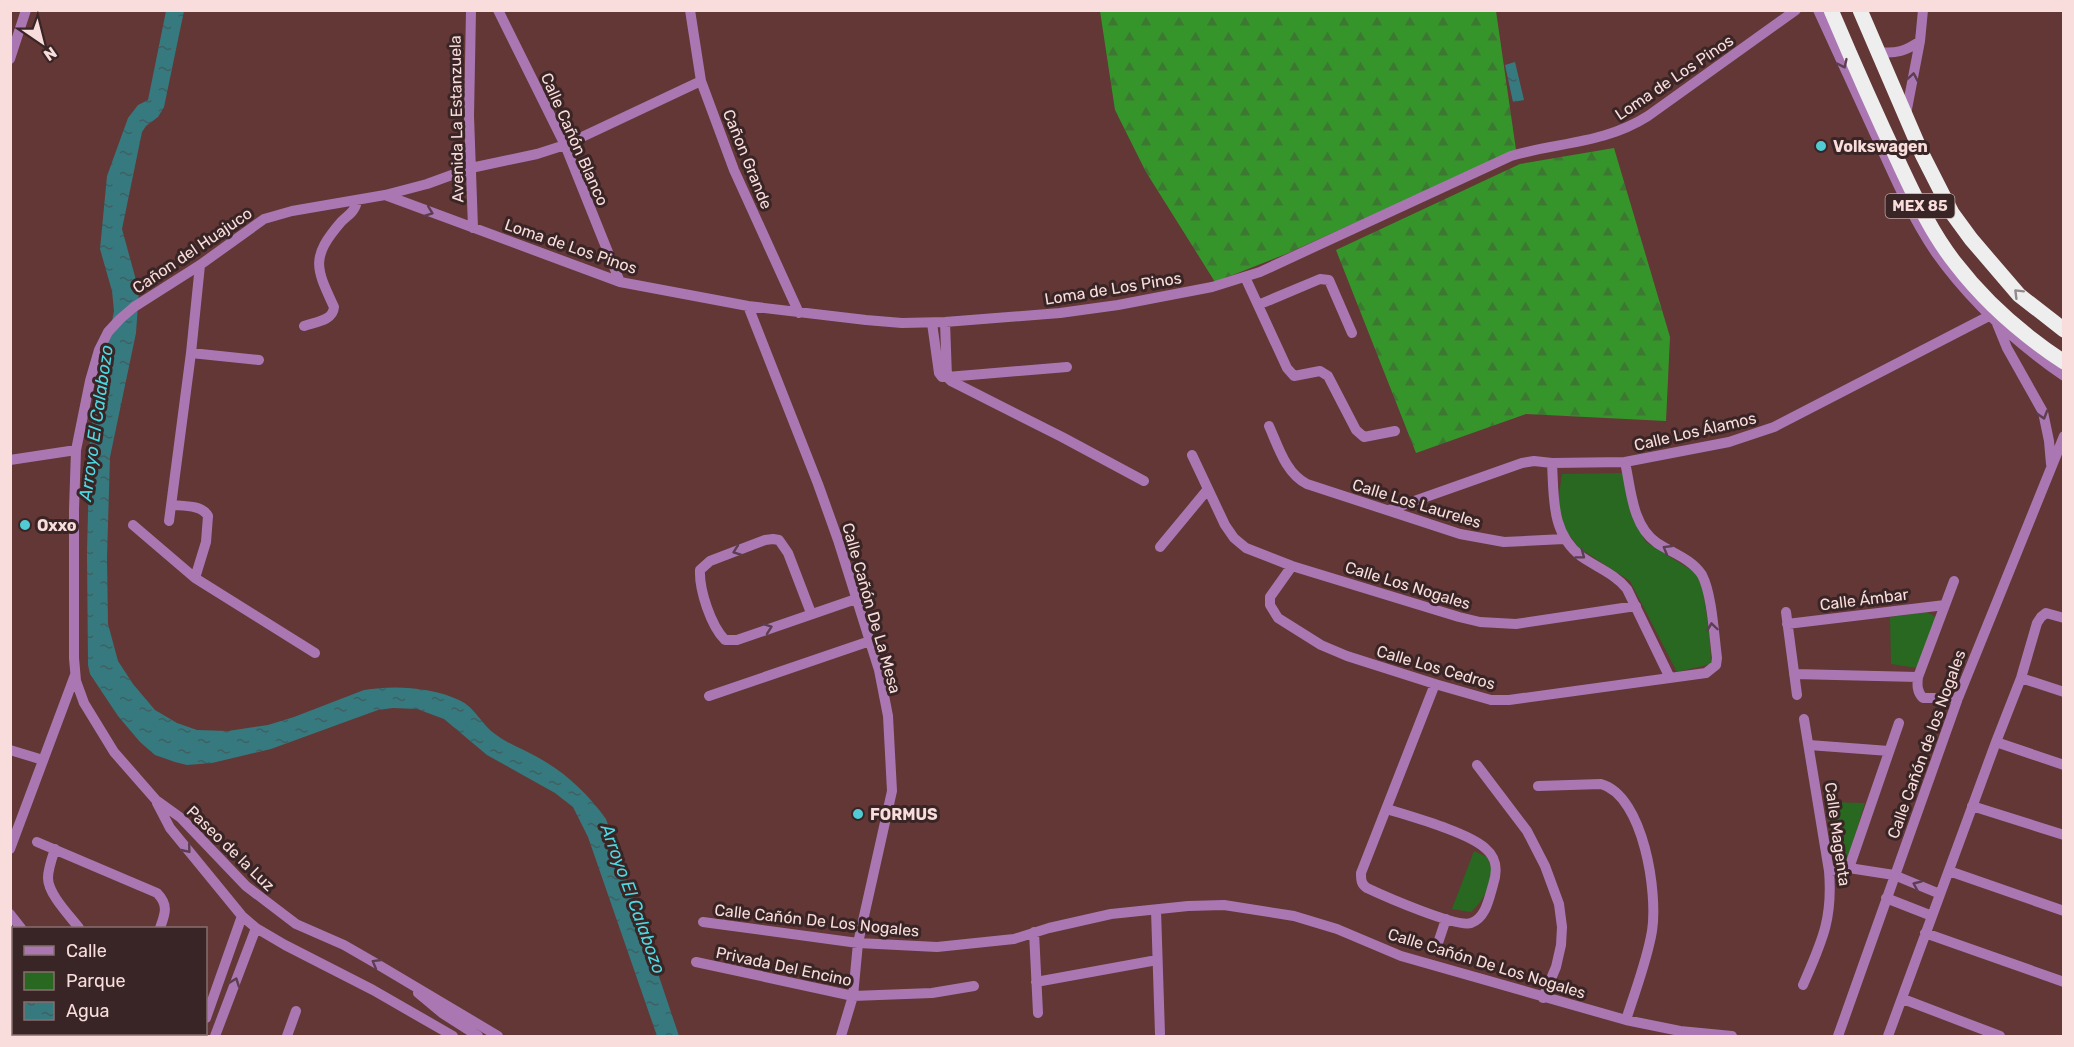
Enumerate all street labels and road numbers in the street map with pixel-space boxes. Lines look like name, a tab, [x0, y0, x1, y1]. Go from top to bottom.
street label: Loma de Los Pinos	[1611, 31, 1737, 124]
street label: Avenida La Estanzuela	[446, 35, 467, 203]
street label: Calle Cañón Blanco	[537, 70, 612, 209]
street label: Cañon Grande	[719, 107, 776, 212]
road number: MEX 85	[1886, 194, 1954, 218]
street label: Cañon del Huajuco	[129, 203, 256, 297]
street label: Loma de Los Pinos	[502, 215, 639, 278]
street label: Loma de Los Pinos	[1043, 268, 1183, 309]
street label: Calle Los Álamos	[1632, 408, 1758, 455]
street label: Calle Los Laureles	[1350, 475, 1484, 532]
street label: Calle Cañón De La Mesa	[838, 521, 905, 696]
street label: Calle Los Nogales	[1343, 557, 1473, 614]
street label: Calle Ámbar	[1819, 585, 1909, 614]
street label: Calle Los Cedros	[1374, 641, 1497, 694]
street label: Calle Cañón de los Nogales	[1883, 647, 1969, 841]
street label: Calle Magenta	[1821, 781, 1854, 887]
street label: Paseo de la Luz	[183, 802, 279, 895]
street label: Calle Cañón De Los Nogales	[714, 900, 920, 941]
street label: Calle Cañón De Los Nogales	[1386, 924, 1588, 1003]
street label: Privada Del Encino	[714, 943, 854, 990]

